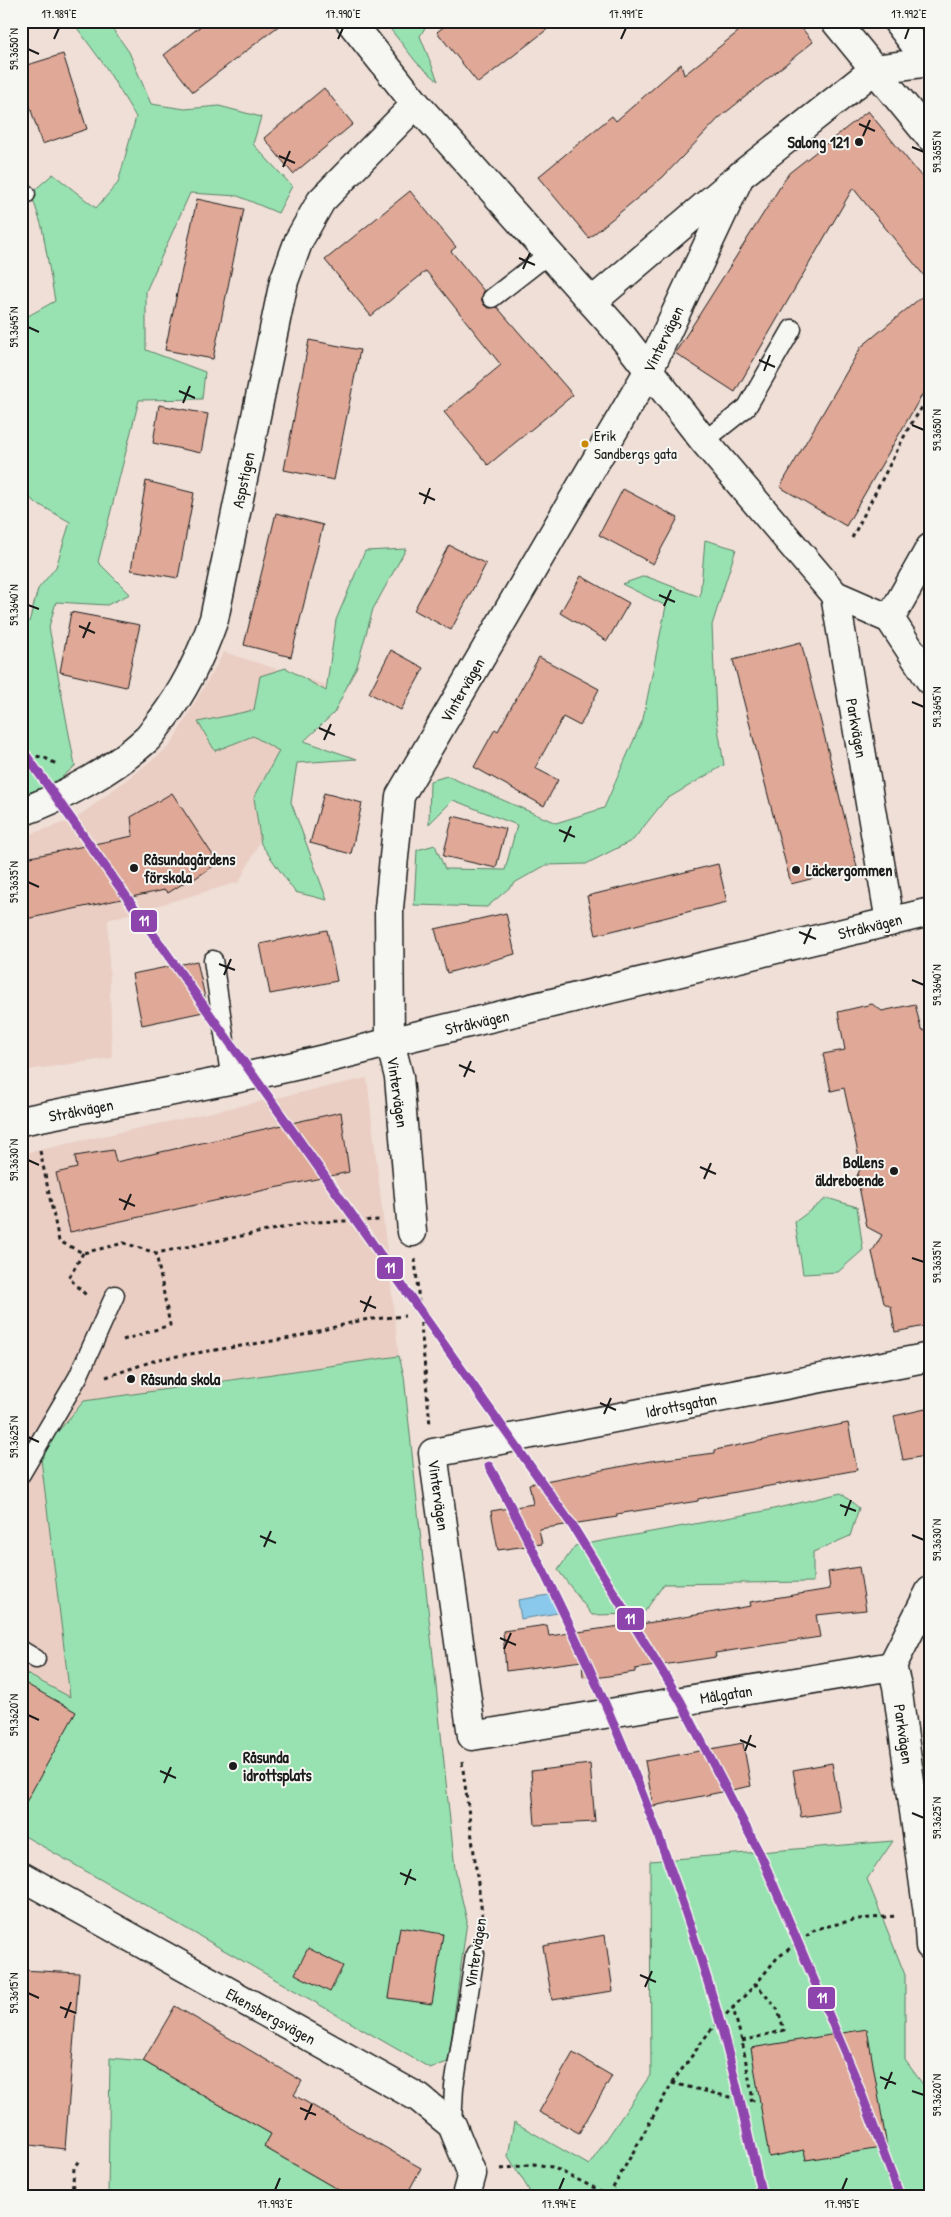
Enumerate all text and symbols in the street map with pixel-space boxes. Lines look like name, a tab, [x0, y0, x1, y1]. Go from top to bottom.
text: 17.989°E	[42, 5, 77, 22]
text: 17.990°E	[325, 5, 361, 22]
text: 17.991°E	[609, 5, 644, 22]
text: 17.992°E	[891, 5, 927, 22]
text: 59.3650°N	[5, 28, 22, 70]
place label: Salong 121	[788, 131, 849, 154]
text: 59.3655°N	[928, 131, 945, 173]
marker: Salong 121	[853, 136, 865, 148]
street label: Vintervägen	[637, 302, 689, 376]
text: 59.3645°N	[5, 307, 22, 347]
text: 59.3650°N	[928, 409, 945, 451]
place label: Erik Sandbergs gata	[594, 425, 677, 464]
marker: Erik Sandbergs gata	[580, 439, 590, 449]
street label: Aspstigen	[226, 450, 260, 510]
text: 59.3640°N	[5, 584, 22, 626]
street label: Vintervägen	[435, 654, 489, 726]
text: 59.3645°N	[928, 687, 945, 727]
street label: Parkvägen	[841, 696, 873, 760]
place label: Råsundagårdens förskola	[144, 848, 236, 888]
place label: Läckergommen	[806, 859, 893, 882]
text: 59.3635°N	[5, 861, 22, 903]
marker: Råsundagårdens förskola	[128, 862, 140, 874]
marker: Läckergommen	[790, 864, 802, 876]
street label: Stråkvägen	[836, 907, 904, 945]
line badge: 11	[130, 909, 158, 933]
text: 11	[139, 911, 149, 930]
text: 59.3640°N	[928, 964, 945, 1006]
street label: Stråkvägen	[443, 1004, 511, 1040]
street label: Vintervägen	[382, 1055, 414, 1129]
street label: Stråkvägen	[47, 1093, 115, 1127]
text: 59.3630°N	[5, 1139, 22, 1181]
place label: Bollens äldreboende	[815, 1151, 885, 1191]
marker: Bollens äldreboende	[888, 1165, 900, 1177]
text: 59.3635°N	[928, 1241, 945, 1283]
line badge: 11	[376, 1256, 404, 1280]
text: 11	[385, 1258, 395, 1277]
place label: Råsunda skola	[141, 1368, 221, 1390]
marker: Råsunda skola	[125, 1373, 137, 1385]
street label: Idrottsgatan	[643, 1387, 719, 1423]
text: 59.3625°N	[5, 1416, 22, 1458]
street label: Vintervägen	[423, 1458, 455, 1532]
text: 59.3630°N	[928, 1519, 945, 1561]
line badge: 11	[616, 1607, 645, 1631]
text: 11	[625, 1609, 635, 1628]
street label: Målgatan	[698, 1679, 754, 1709]
text: 59.3620°N	[5, 1694, 22, 1736]
street label: Parkvägen	[889, 1703, 919, 1765]
place label: Råsunda idrottsplats	[243, 1746, 312, 1787]
marker: Råsunda idrottsplats	[227, 1760, 239, 1772]
text: 59.3625°N	[928, 1797, 945, 1839]
street label: Vintervägen	[459, 1916, 491, 1990]
text: 59.3615°N	[5, 1973, 22, 2013]
street label: Ekensbergsvägen	[222, 1982, 320, 2050]
line badge: 11	[807, 1986, 836, 2010]
text: 11	[817, 1988, 827, 2007]
text: 59.3620°N	[928, 2074, 945, 2116]
text: 17.993°E	[257, 2195, 293, 2212]
text: 17.994°E	[542, 2195, 577, 2212]
text: 17.995°E	[825, 2195, 860, 2212]

